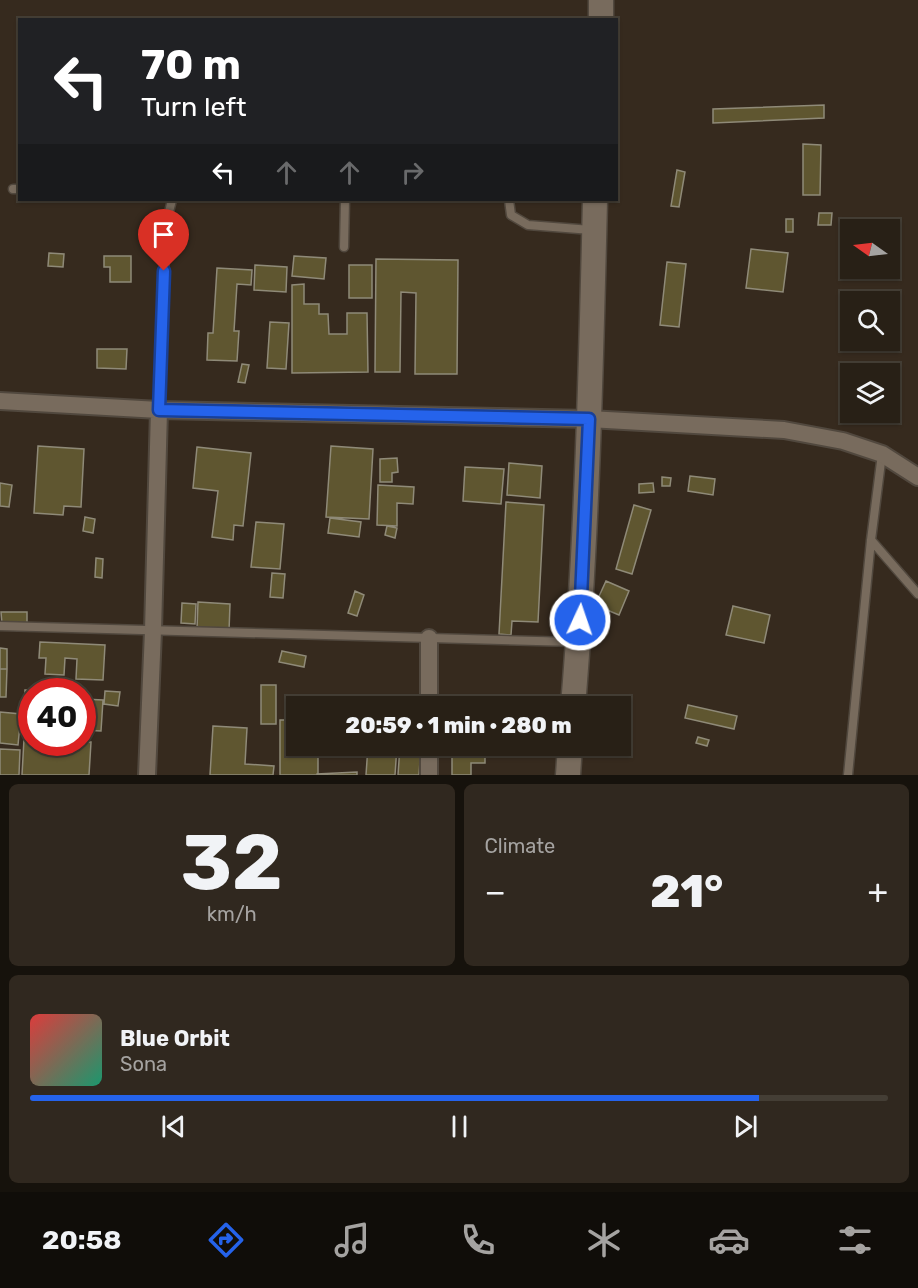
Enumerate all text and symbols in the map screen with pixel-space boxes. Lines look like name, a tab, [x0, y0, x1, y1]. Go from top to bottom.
text: 70 m	[141, 40, 241, 90]
icon: left	[42, 42, 120, 120]
text: Turn left	[141, 91, 246, 123]
icon: left	[207, 156, 240, 189]
icon: ahead	[270, 156, 303, 189]
icon: ahead	[333, 156, 366, 189]
icon: right	[396, 156, 429, 189]
pin	[138, 209, 189, 271]
icon: arrive	[147, 218, 180, 251]
north arrow	[840, 219, 900, 279]
map controls	[840, 219, 900, 423]
button: search	[840, 291, 900, 351]
button: layers	[840, 363, 900, 423]
position arrow	[548, 588, 612, 652]
speed limit sign: 40	[18, 678, 96, 756]
text: 20:59 · 1 min · 280 m	[345, 712, 572, 739]
text: 32	[181, 816, 283, 909]
text: Climate	[485, 834, 555, 858]
text: 21°	[650, 865, 723, 918]
text: −	[485, 872, 506, 911]
text: +	[867, 872, 888, 911]
text: km/h	[207, 902, 257, 926]
text: Blue Orbit	[120, 1025, 230, 1052]
text: Sona	[120, 1052, 167, 1076]
icon: previous	[157, 1110, 190, 1143]
icon: pause	[443, 1110, 476, 1143]
icon: next	[729, 1110, 762, 1143]
icon: directions	[205, 1219, 247, 1261]
icon: music	[331, 1219, 373, 1261]
icon: phone	[457, 1219, 499, 1261]
icon: climate	[583, 1219, 625, 1261]
icon: car	[708, 1219, 750, 1261]
icon: filters	[834, 1219, 876, 1261]
text: 20:58	[42, 1224, 121, 1256]

